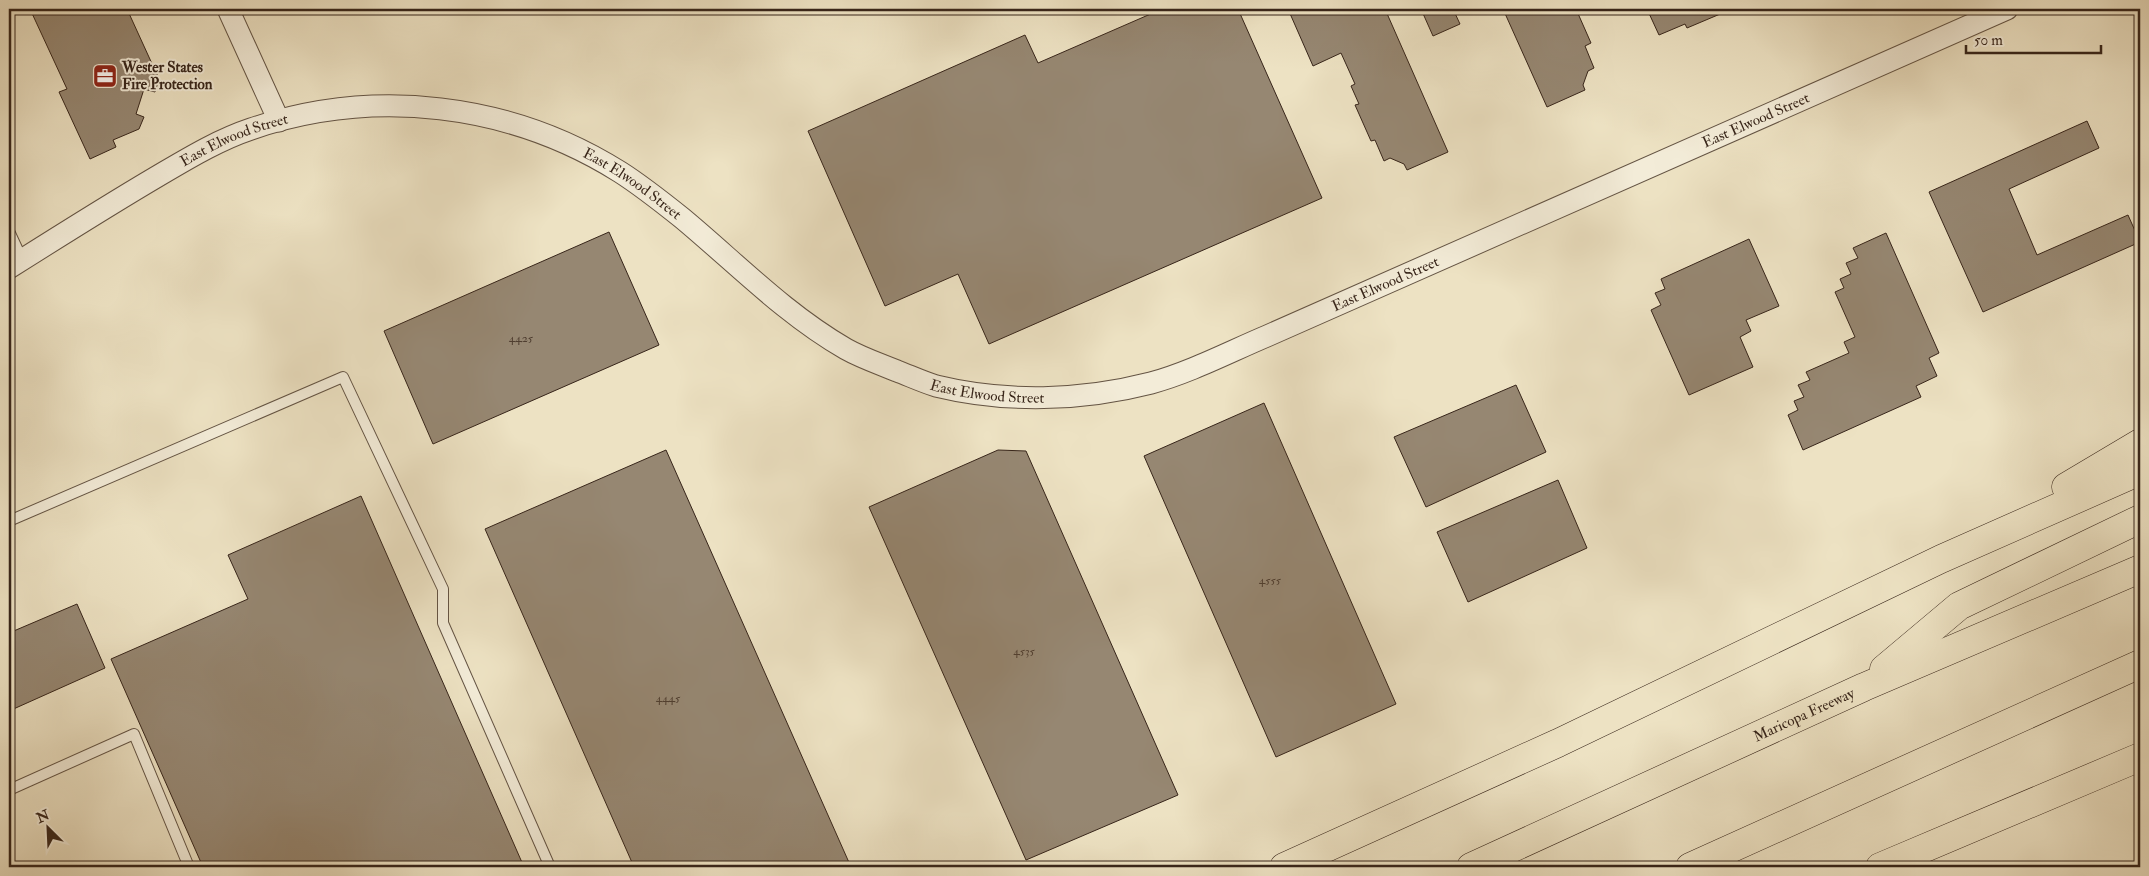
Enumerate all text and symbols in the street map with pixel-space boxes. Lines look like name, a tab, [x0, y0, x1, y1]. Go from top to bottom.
scale bar	[1966, 22, 2102, 54]
text: 50 m	[1974, 31, 2003, 50]
place label: Wester States Fire Protection	[121, 58, 213, 94]
office icon: Wester States Fire Protection	[92, 63, 118, 89]
street label: East Elwood Street	[1699, 88, 1813, 152]
street label: East Elwood Street	[177, 110, 290, 171]
street label: East Elwood Street	[580, 144, 685, 224]
street label: East Elwood Street	[1329, 252, 1442, 316]
house number: 4425	[509, 331, 534, 346]
street label: East Elwood Street	[927, 376, 1045, 408]
house number: 4555	[1259, 573, 1282, 588]
house number: 4535	[1013, 644, 1036, 659]
street label: Maricopa Freeway	[1750, 683, 1858, 746]
house number: 4445	[656, 691, 681, 706]
north arrow	[22, 804, 72, 854]
text: N	[33, 806, 53, 827]

